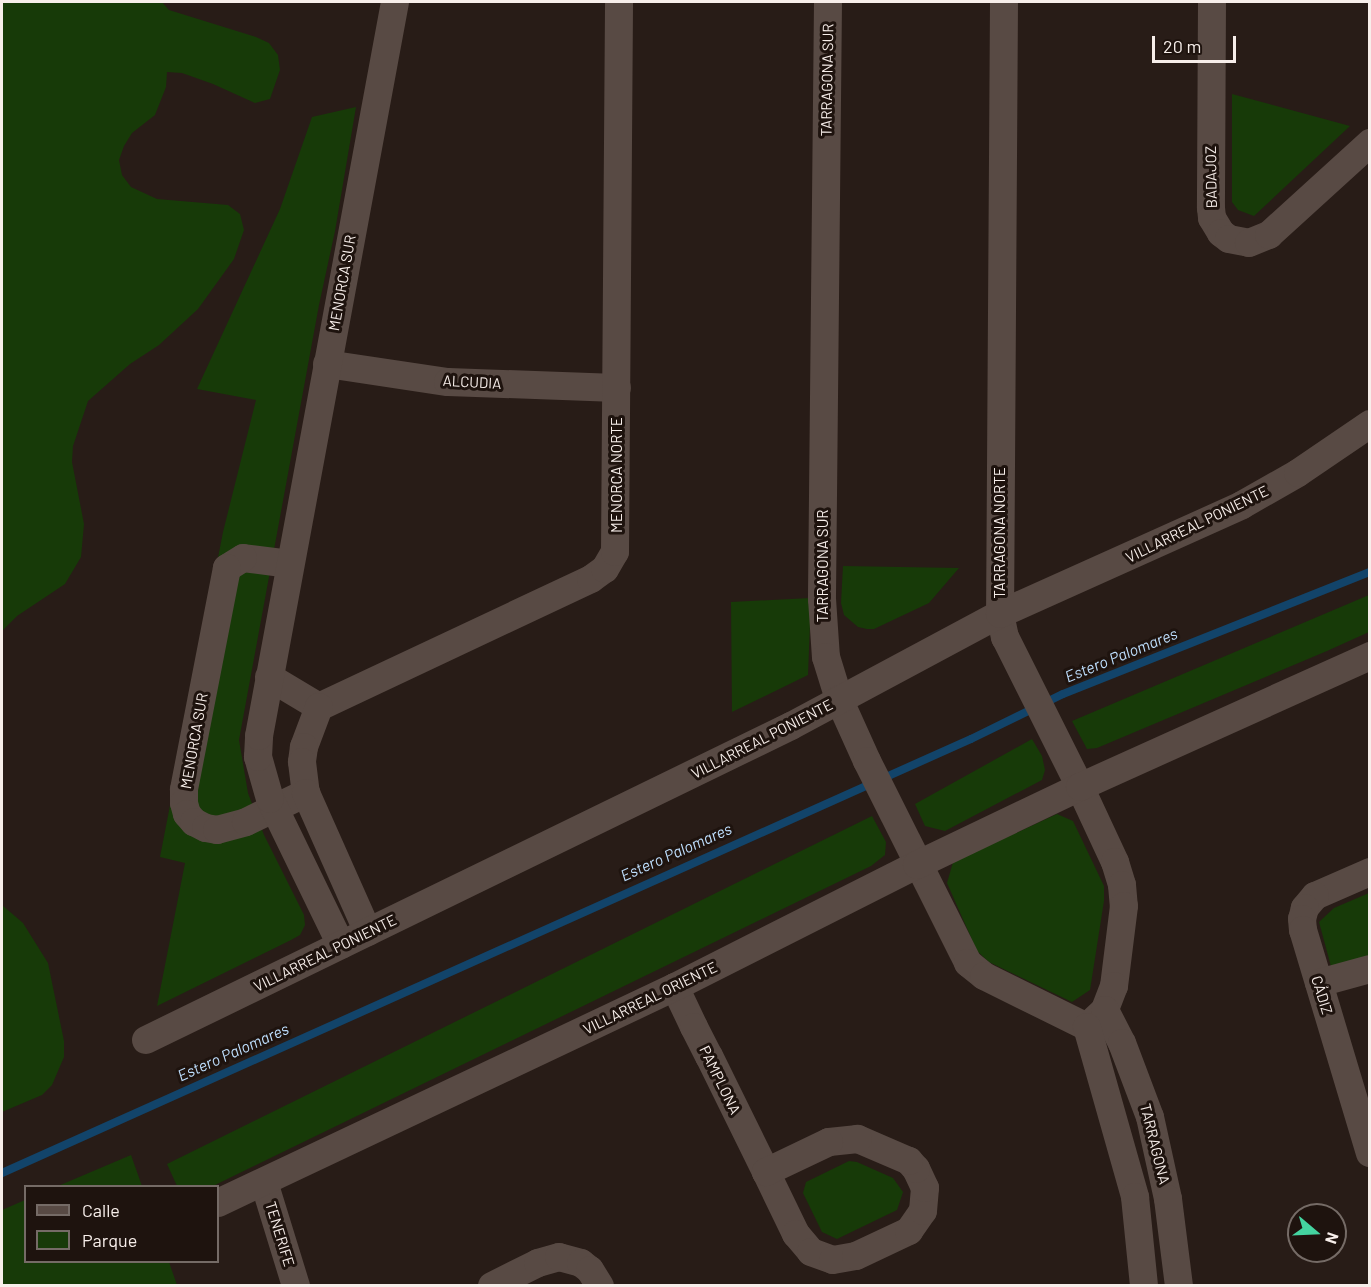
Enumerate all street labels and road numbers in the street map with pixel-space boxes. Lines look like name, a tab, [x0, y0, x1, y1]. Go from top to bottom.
street label: TARRAGONA SUR	[817, 23, 837, 137]
street label: BADAJOZ	[1201, 146, 1221, 208]
street label: MENORCA SUR	[325, 234, 359, 332]
street label: ALCUDIA	[442, 371, 502, 393]
street label: MENORCA NORTE	[608, 417, 626, 533]
street label: TARRAGONA NORTE	[991, 467, 1009, 599]
street label: VILLARREAL PONIENTE	[1123, 482, 1271, 566]
street label: TARRAGONA SUR	[814, 509, 832, 623]
street label: MENORCA SUR	[177, 692, 211, 790]
street label: VILLARREAL PONIENTE	[688, 695, 836, 783]
street label: VILLARREAL PONIENTE	[251, 911, 399, 995]
street label: VILLARREAL ORIENTE	[580, 958, 720, 1038]
street label: CÁDIZ	[1308, 973, 1336, 1017]
street label: PAMPLONA	[696, 1043, 744, 1117]
street label: TARRAGONA	[1136, 1102, 1174, 1186]
street label: TENERIFE	[262, 1199, 298, 1269]

